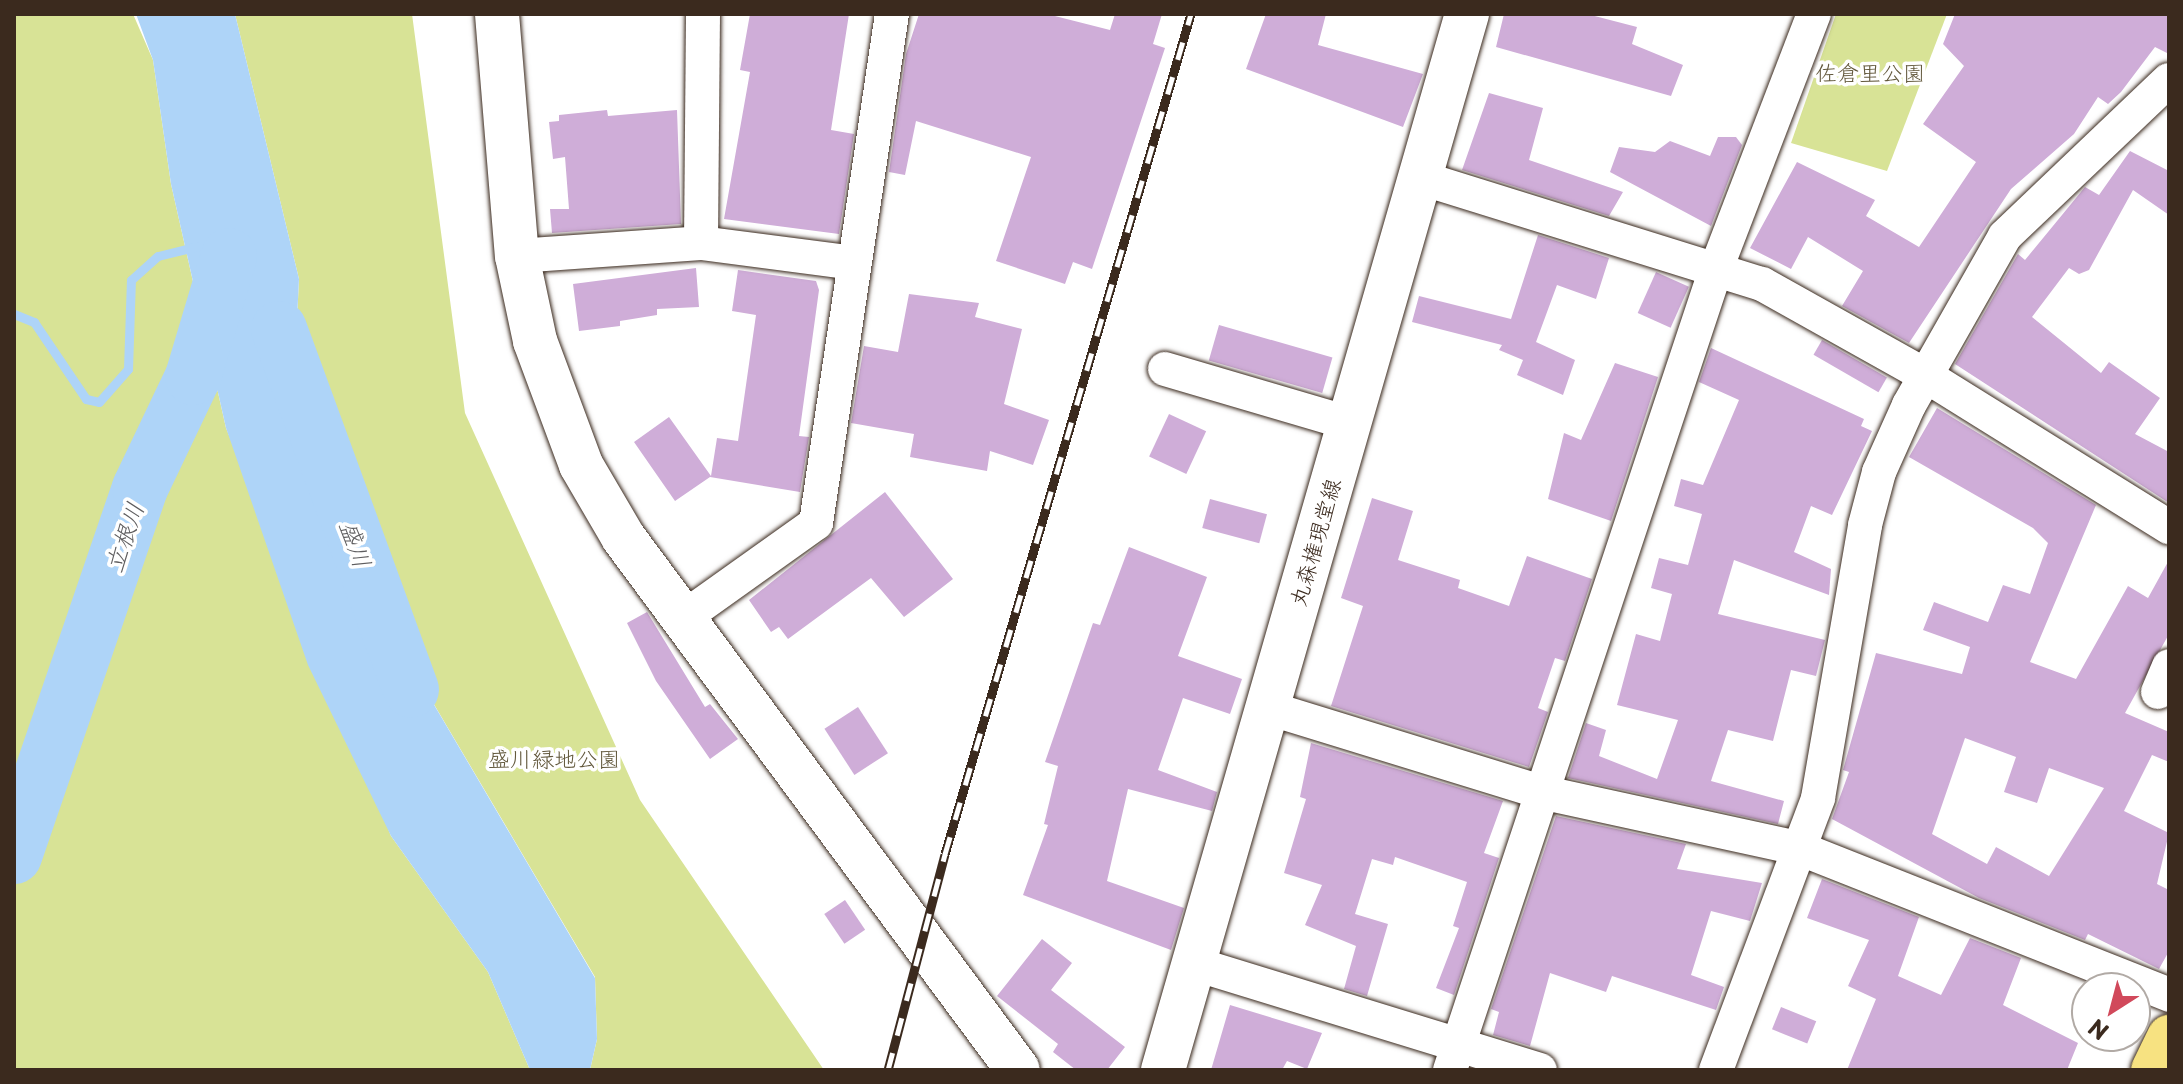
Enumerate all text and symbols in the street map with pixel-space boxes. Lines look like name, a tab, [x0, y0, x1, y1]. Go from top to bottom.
park label: 佐倉里公園	[1815, 59, 1925, 85]
street label: 丸森権現堂線	[1283, 475, 1345, 609]
water label: 立根川	[99, 498, 149, 576]
water label: 盛川	[334, 517, 378, 571]
park label: 盛川緑地公園	[488, 745, 620, 771]
north arrow	[2071, 972, 2151, 1052]
text: N	[2081, 1012, 2115, 1049]

